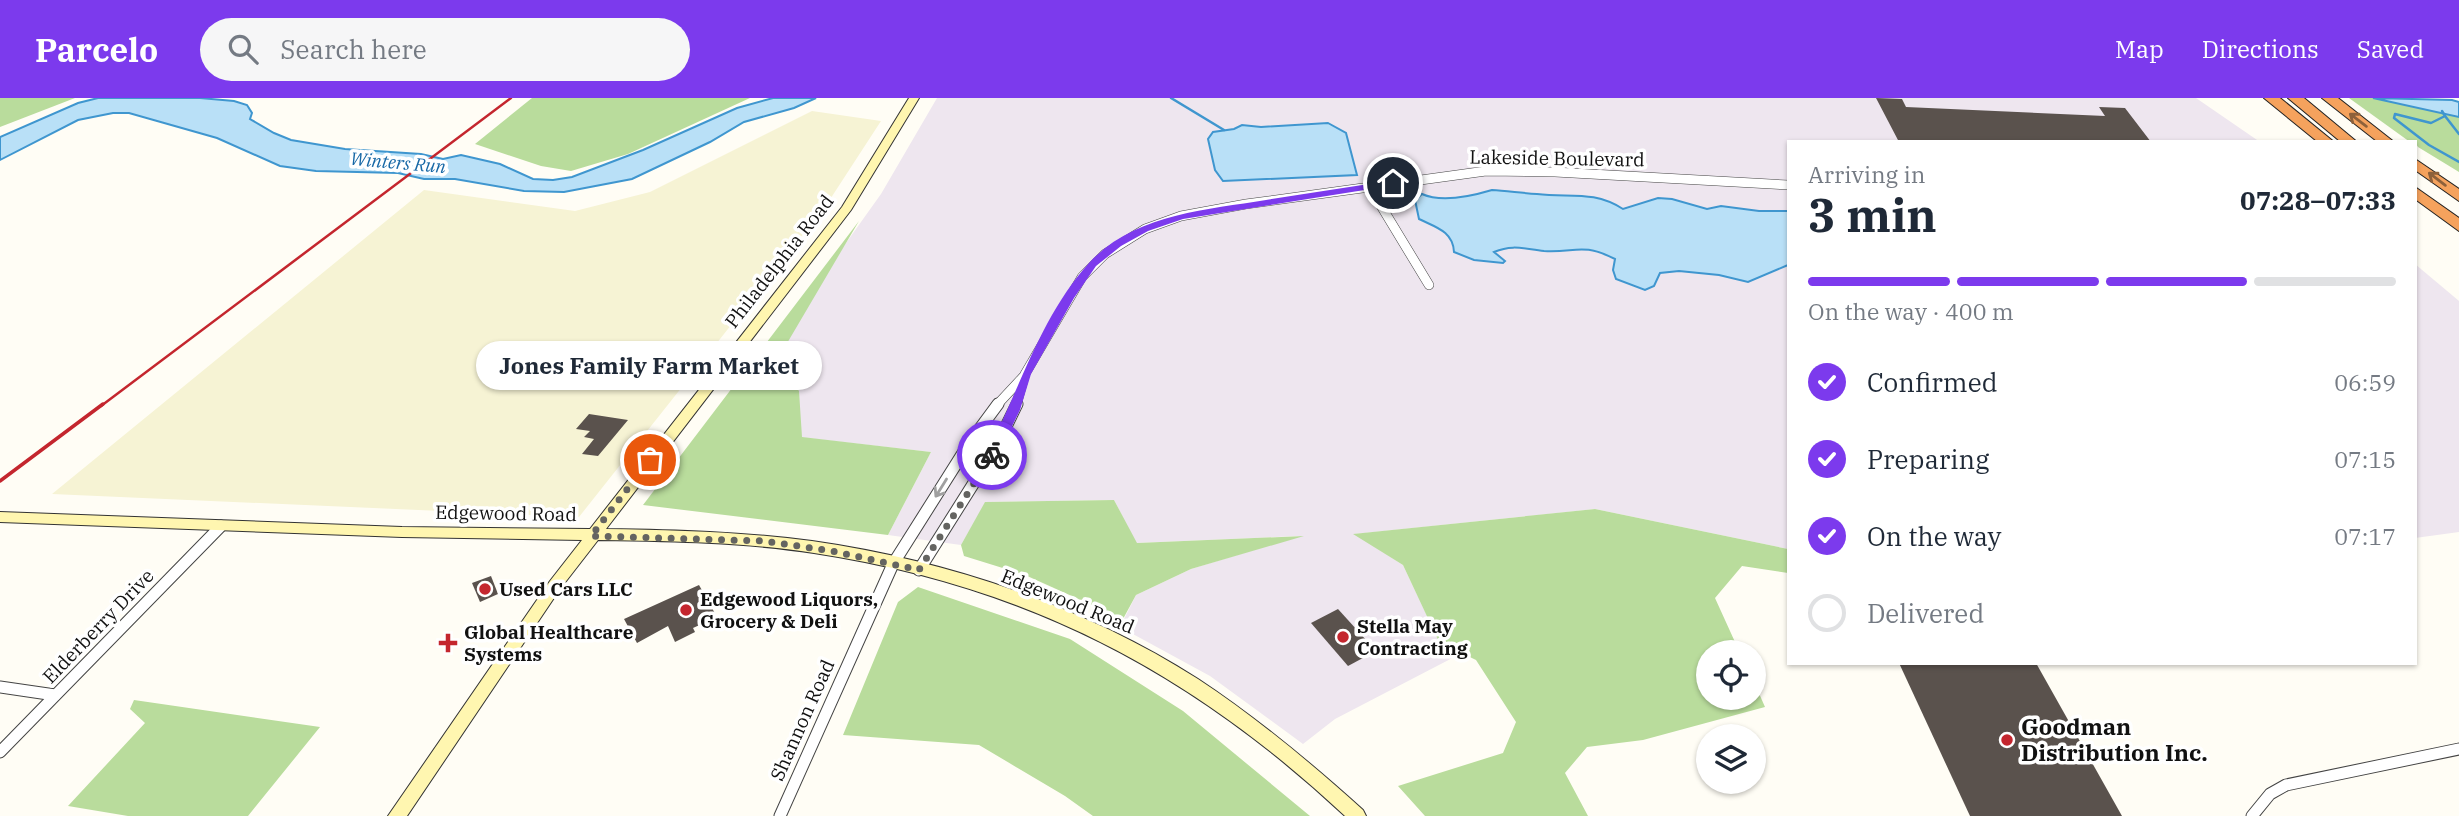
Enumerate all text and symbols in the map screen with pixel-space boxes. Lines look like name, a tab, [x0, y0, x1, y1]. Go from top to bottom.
search box	[200, 18, 690, 81]
text: Parcelo	[35, 28, 158, 71]
icon: search	[224, 30, 262, 68]
text: Search here	[280, 32, 427, 66]
text: Map	[2115, 33, 2164, 65]
text: Directions	[2202, 33, 2319, 65]
text: Saved	[2357, 33, 2424, 65]
one-way arrow	[2349, 113, 2368, 127]
street label: Lakeside Boulevard	[1469, 144, 1645, 172]
water label: Winters Run	[349, 147, 448, 178]
pin	[1363, 153, 1423, 213]
text: Arriving in	[1808, 159, 1925, 189]
icon: home	[1374, 164, 1412, 202]
one-way arrow	[2428, 172, 2447, 186]
text: 07:28–07:33	[2240, 183, 2396, 217]
text: 3 min	[1808, 185, 1937, 245]
street label: Philadelphia Road	[719, 189, 839, 333]
text: On the way · 400 m	[1808, 296, 2014, 326]
callout: Jones Family Farm Market	[477, 341, 823, 390]
text: Jones Family Farm Market	[499, 350, 799, 380]
icon: check	[1808, 363, 1846, 401]
text: Confirmed	[1867, 365, 1998, 399]
text: 06:59	[2334, 367, 2396, 397]
courier	[957, 420, 1027, 490]
pin	[620, 430, 680, 490]
icon: bike	[973, 436, 1011, 474]
icon: check	[1808, 440, 1846, 478]
icon: bag	[631, 441, 669, 479]
text: Preparing	[1867, 442, 1989, 476]
text: 07:15	[2334, 444, 2396, 474]
one-way arrow	[934, 477, 948, 497]
street label: Edgewood Road	[435, 500, 577, 526]
icon: check	[1808, 517, 1846, 555]
text: On the way	[1867, 519, 2001, 553]
text: 07:17	[2334, 521, 2396, 551]
street label: Edgewood Road	[998, 563, 1138, 639]
street label: Elderberry Drive	[37, 564, 159, 688]
place label: Used Cars LLC	[499, 577, 633, 601]
marker: Used Cars LLC	[477, 581, 493, 597]
place label: Edgewood Liquors, Grocery & Deli	[700, 587, 878, 633]
text: Delivered	[1867, 596, 1984, 630]
marker: Edgewood Liquors, Grocery & Deli	[678, 602, 694, 618]
place label: Stella May Contracting	[1357, 614, 1468, 660]
place label: Global Healthcare Systems	[464, 620, 634, 666]
marker: Stella May Contracting	[1335, 629, 1351, 645]
marker: Global Healthcare Systems	[438, 633, 458, 653]
map controls	[1696, 640, 1766, 794]
button: locate	[1696, 640, 1766, 710]
street label: Shannon Road	[765, 656, 839, 784]
place label: Goodman Distribution Inc.	[2021, 711, 2208, 767]
button: layers	[1696, 724, 1766, 794]
marker: Goodman Distribution Inc.	[1999, 732, 2015, 748]

